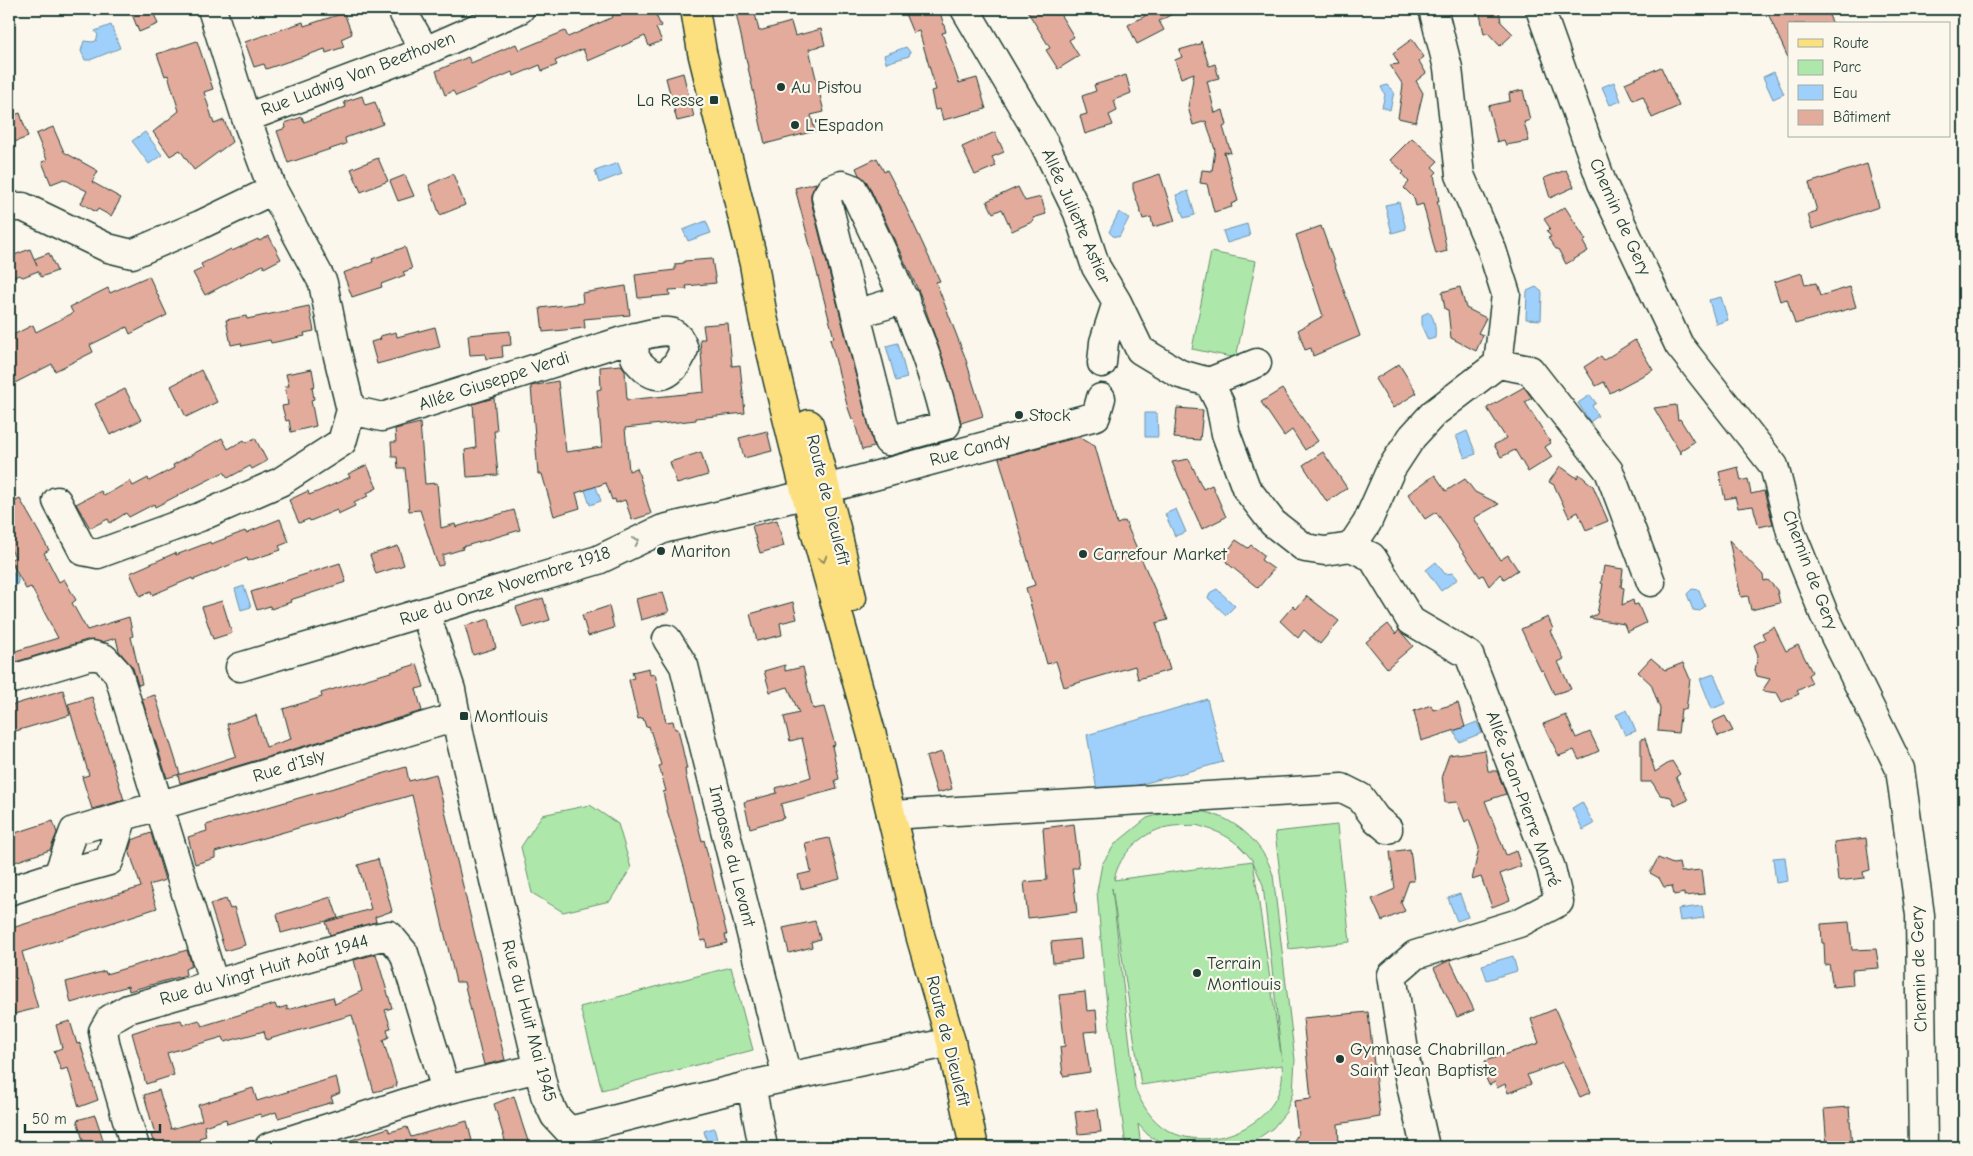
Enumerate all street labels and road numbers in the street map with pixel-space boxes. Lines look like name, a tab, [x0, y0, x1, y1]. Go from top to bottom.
street label: Rue Ludwig Van Beethoven	[258, 27, 458, 121]
street label: Allée Juliette Astier	[1037, 145, 1115, 287]
street label: Chemin de Gery	[1585, 155, 1656, 280]
street label: Allée Giuseppe Verdi	[416, 347, 572, 415]
street label: Rue Candy	[927, 429, 1014, 471]
street label: Route de Dieulefit	[802, 432, 855, 569]
street label: Chemin de Gery	[1778, 507, 1843, 634]
street label: Rue du Onze Novembre 1918	[397, 542, 613, 630]
street label: Allée Jean-Pierre Marré	[1481, 708, 1565, 890]
street label: Rue d'Isly	[250, 745, 329, 787]
street label: Impasse du Levant	[704, 783, 760, 930]
street label: Chemin de Gery	[1906, 905, 1932, 1032]
street label: Rue du Vingt Huit Août 1944	[157, 930, 371, 1010]
street label: Rue du Huit Mai 1945	[497, 938, 561, 1104]
street label: Route de Dieulefit	[922, 973, 975, 1110]

